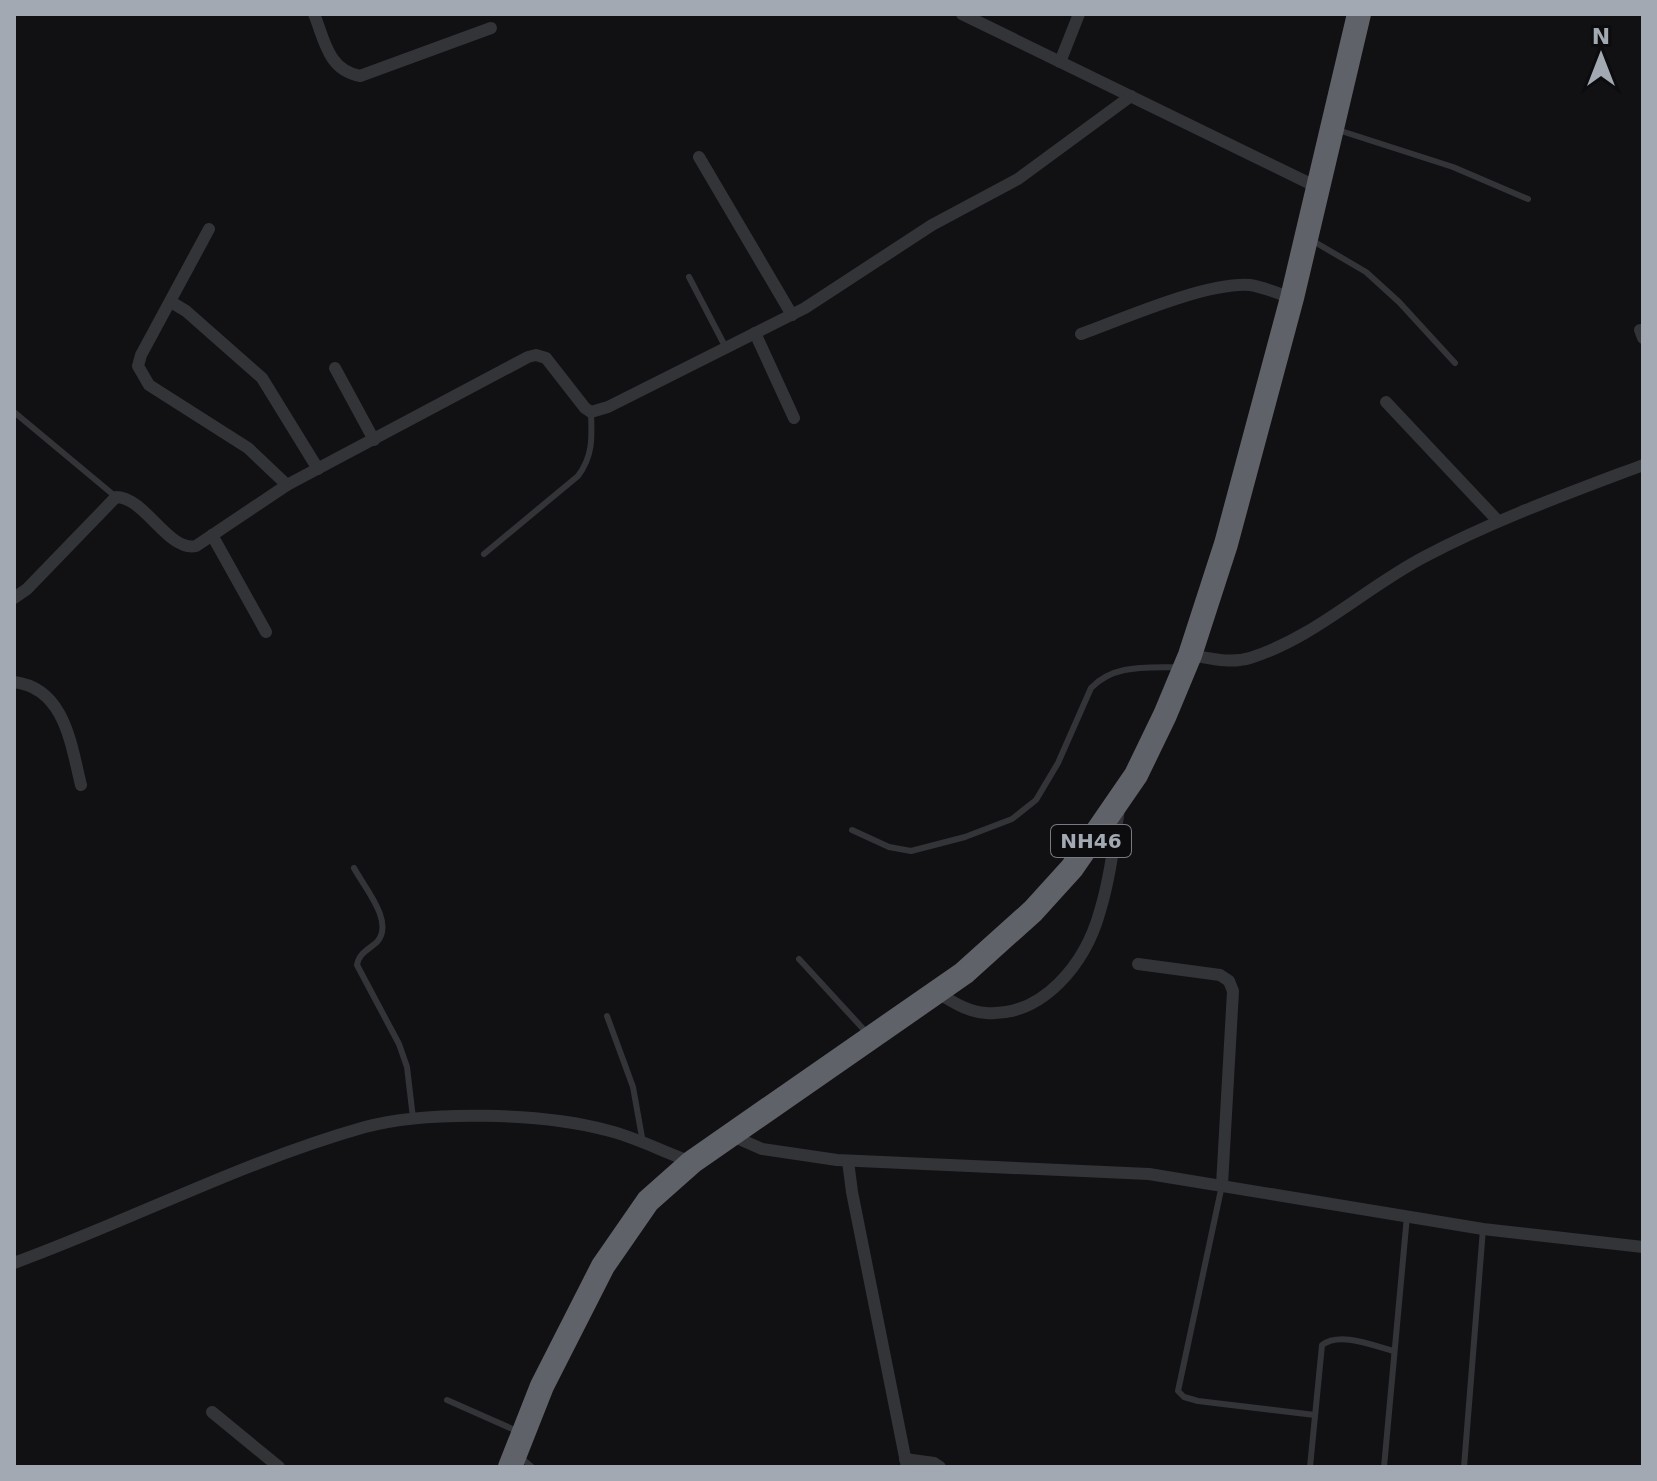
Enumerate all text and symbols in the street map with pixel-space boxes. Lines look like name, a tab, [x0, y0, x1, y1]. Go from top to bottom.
north arrow	[1561, 16, 1641, 96]
text: N	[1592, 24, 1610, 49]
road number: NH46	[1051, 825, 1131, 857]

